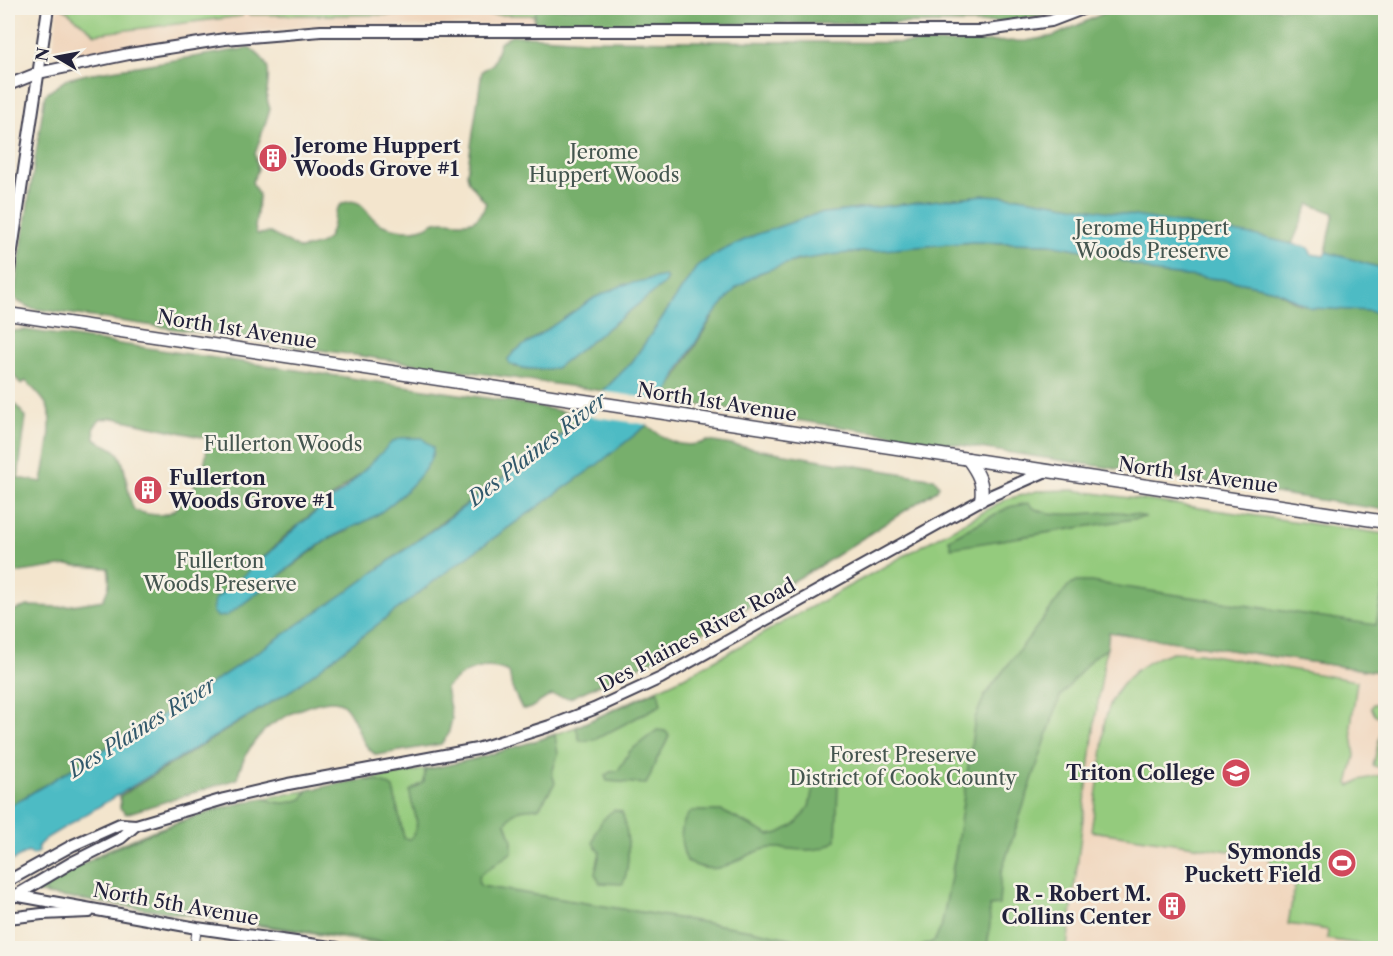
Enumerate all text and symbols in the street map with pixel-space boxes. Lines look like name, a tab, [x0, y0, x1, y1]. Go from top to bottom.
north arrow	[27, 27, 87, 87]
text: N	[31, 46, 53, 63]
place label: Jerome Huppert Woods Grove #1	[290, 134, 461, 181]
park label: Jerome Huppert Woods	[529, 140, 679, 187]
building icon: Jerome Huppert Woods Grove #1	[257, 142, 289, 174]
park label: Jerome Huppert Woods Preserve	[1072, 216, 1229, 263]
street label: North 1st Avenue	[155, 305, 319, 353]
street label: North 1st Avenue	[635, 378, 799, 426]
water label: Des Plaines River	[461, 386, 612, 512]
park label: Fullerton Woods	[204, 432, 362, 456]
street label: North 1st Avenue	[1116, 452, 1280, 498]
place label: Fullerton Woods Grove #1	[168, 466, 334, 513]
building icon: Fullerton Woods Grove #1	[132, 474, 164, 506]
park label: Fullerton Woods Preserve	[142, 549, 297, 596]
street label: Des Plaines River Road	[594, 573, 800, 697]
water label: Des Plaines River	[62, 671, 222, 784]
park label: Forest Preserve District of Cook County	[789, 743, 1017, 790]
school or university icon: Triton College	[1220, 757, 1252, 789]
place label: Triton College	[1066, 761, 1215, 785]
place label: Symonds Puckett Field	[1184, 840, 1322, 887]
sports icon: Symonds Puckett Field	[1326, 847, 1358, 879]
street label: North 5th Avenue	[91, 878, 261, 930]
place label: R - Robert M. Collins Center	[1002, 882, 1151, 929]
building icon: R - Robert M. Collins Center	[1156, 890, 1188, 922]

